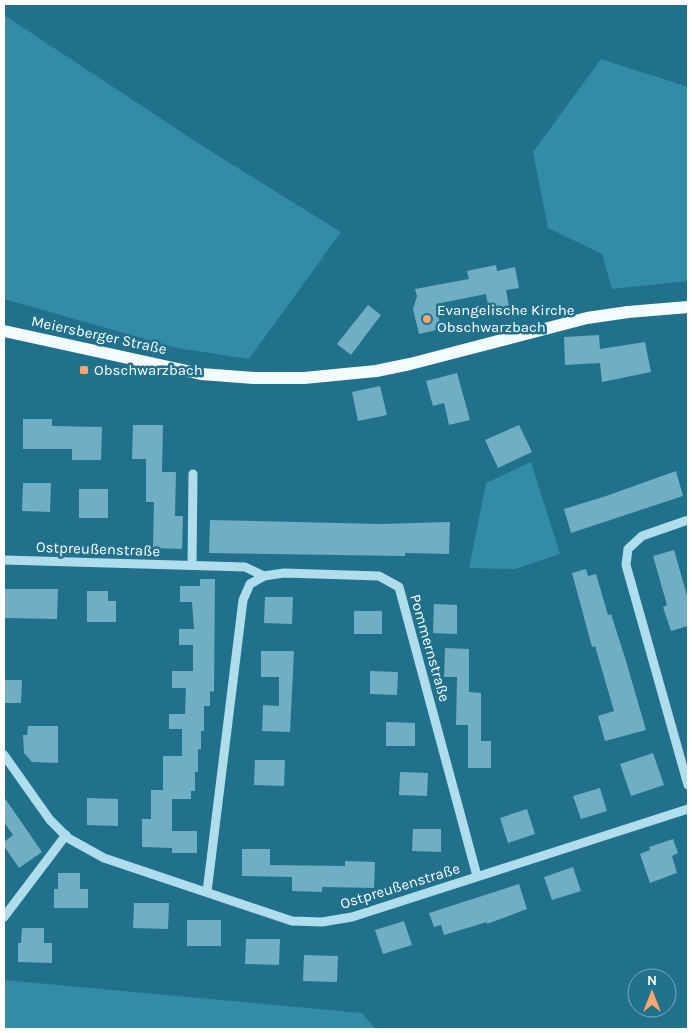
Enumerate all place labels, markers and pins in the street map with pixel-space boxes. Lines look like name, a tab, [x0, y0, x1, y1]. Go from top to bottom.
place label: Evangelische Kirche Obschwarzbach	[437, 301, 575, 336]
marker: Evangelische Kirche Obschwarzbach	[421, 313, 433, 325]
place label: Obschwarzbach	[94, 361, 203, 379]
marker: Obschwarzbach	[78, 364, 90, 376]

